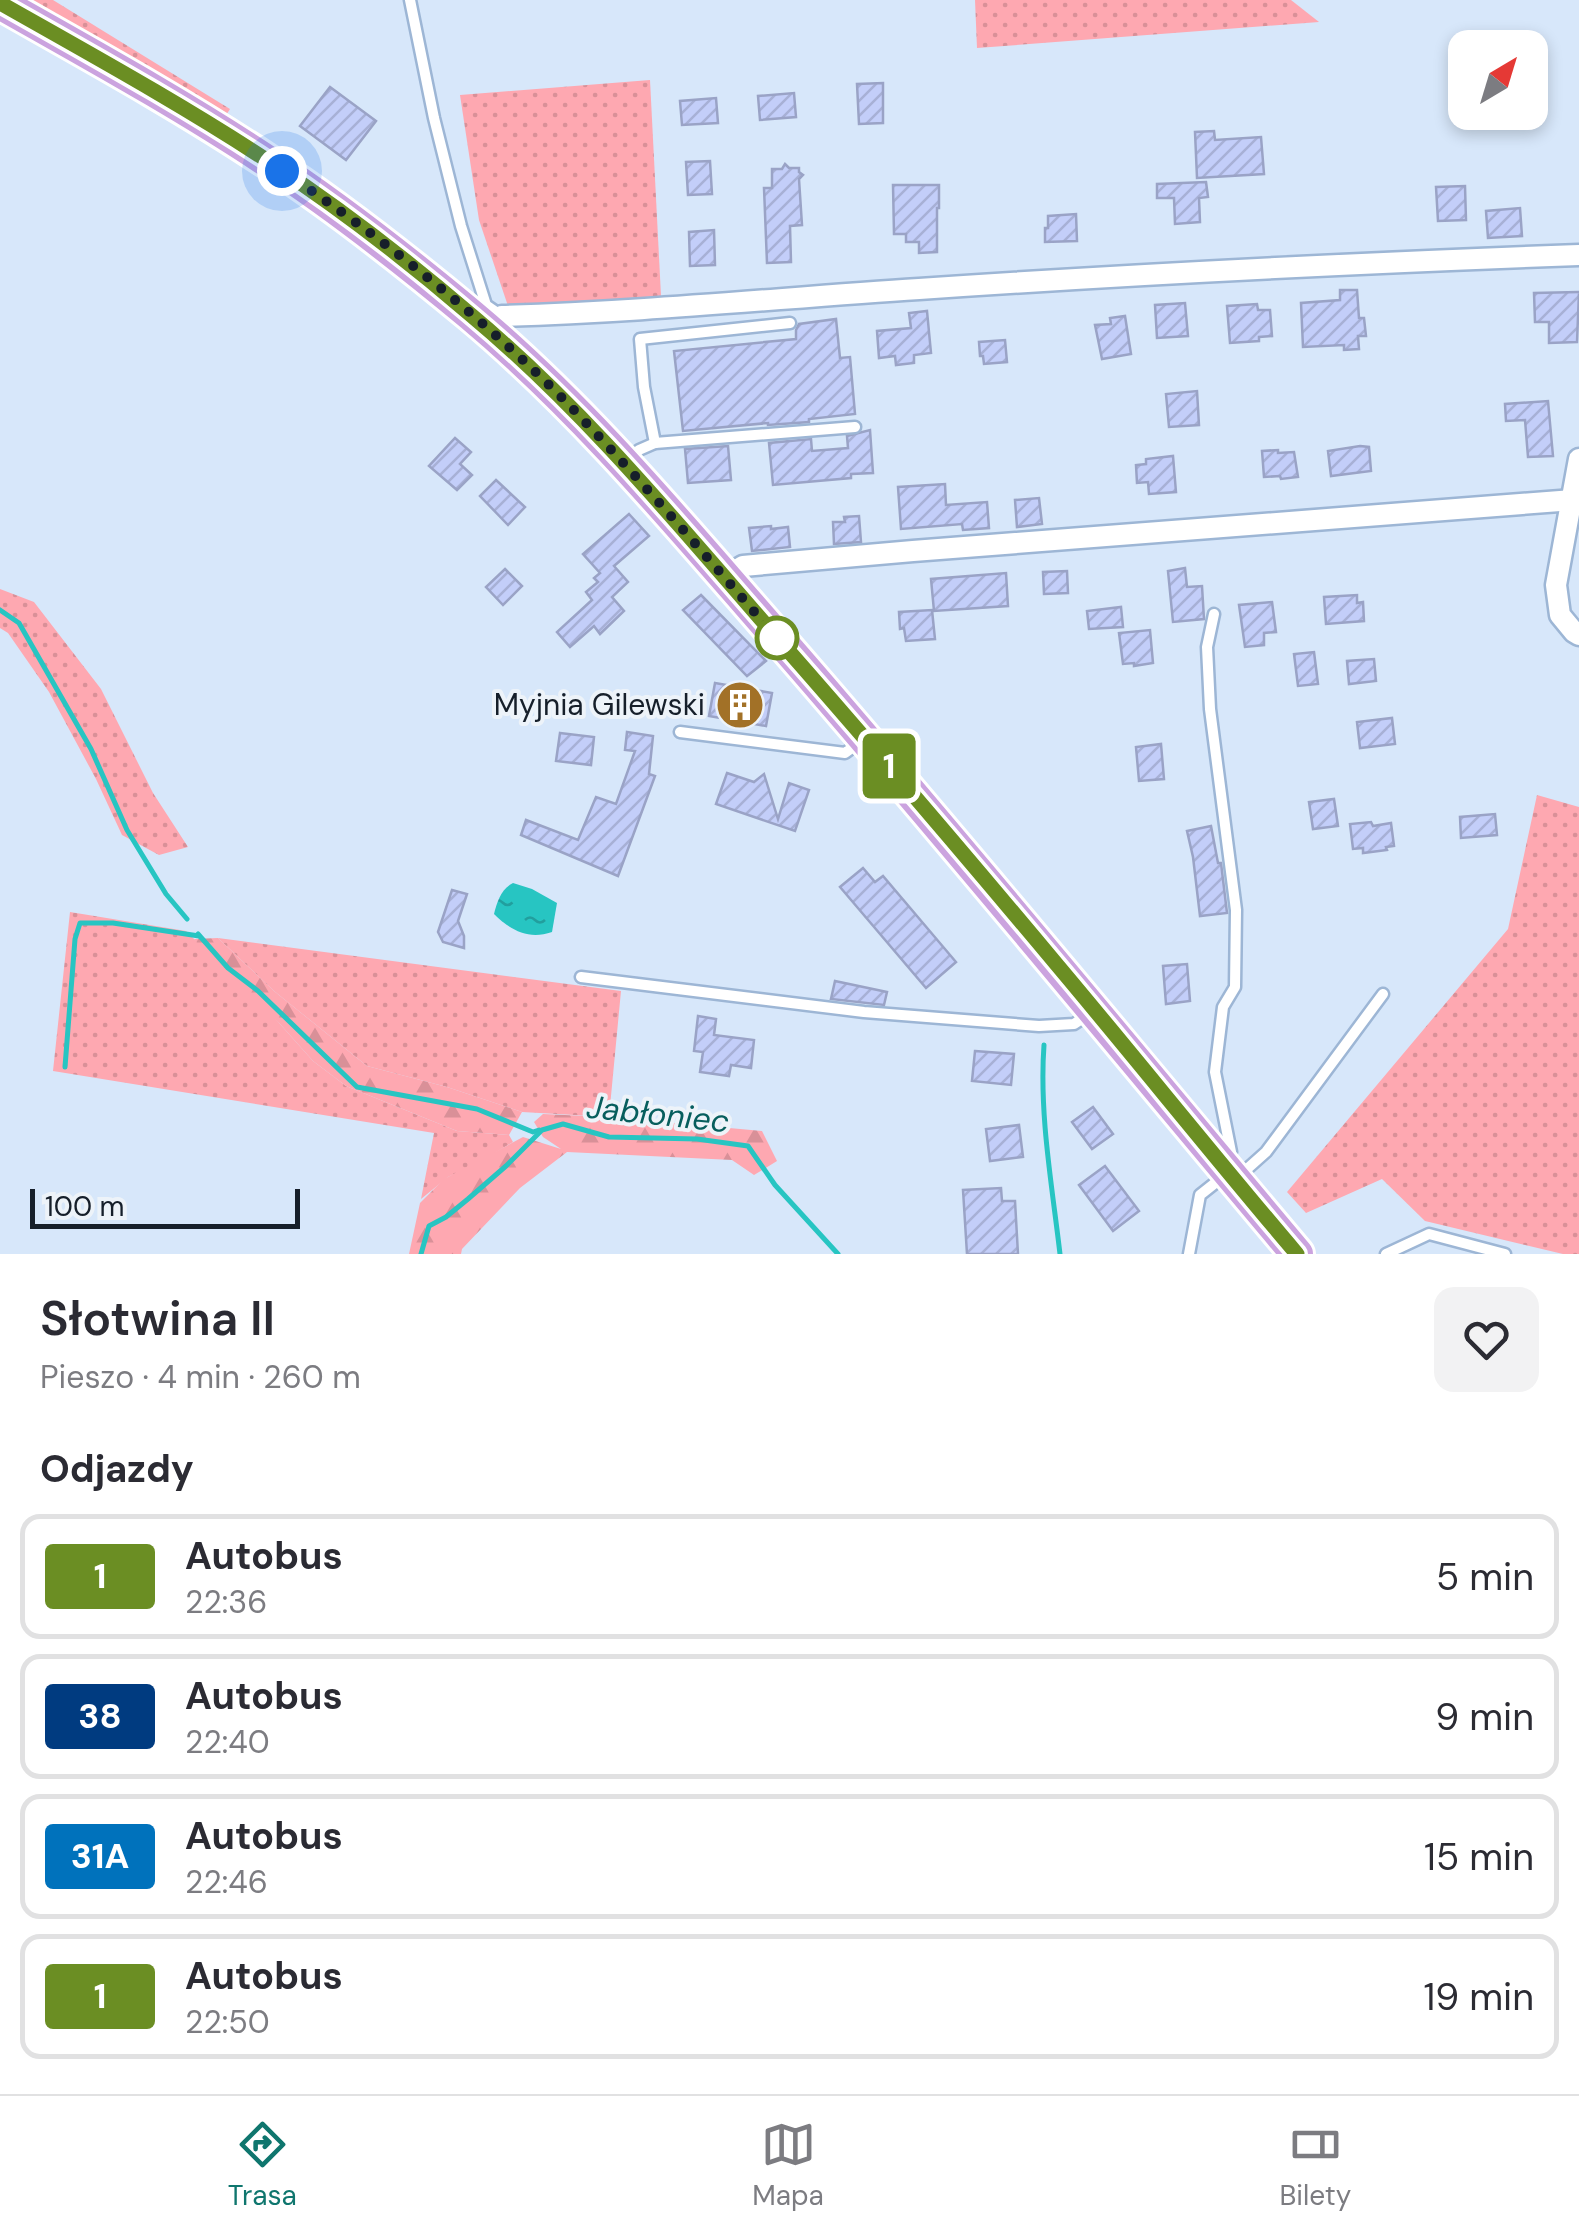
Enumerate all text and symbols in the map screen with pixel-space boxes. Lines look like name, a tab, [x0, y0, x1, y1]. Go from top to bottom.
north arrow	[1448, 30, 1548, 130]
map controls	[1448, 30, 1548, 130]
your location	[257, 146, 307, 196]
unlabelled marker	[756, 617, 798, 659]
building icon: Myjnia Gilewski	[714, 679, 766, 731]
place label: Myjnia Gilewski	[494, 685, 705, 724]
line badge: 1	[856, 734, 922, 798]
text: 1	[883, 743, 895, 789]
water label: Jabłoniec	[585, 1086, 731, 1142]
scale bar	[30, 1184, 300, 1228]
text: 100 m	[45, 1188, 124, 1225]
text: Słotwina II	[40, 1287, 275, 1350]
button: heart	[1434, 1287, 1539, 1392]
text: Pieszo · 4 min · 260 m	[40, 1356, 361, 1398]
text: Odjazdy	[40, 1444, 194, 1494]
text: Autobus	[185, 1531, 343, 1581]
text: 5 min	[1436, 1552, 1534, 1602]
text: 1	[94, 1553, 106, 1599]
text: 22:36	[185, 1581, 267, 1623]
text: Autobus	[185, 1671, 343, 1721]
text: 9 min	[1435, 1692, 1534, 1742]
text: 38	[78, 1693, 122, 1739]
text: 22:40	[185, 1721, 270, 1763]
text: Autobus	[185, 1811, 343, 1861]
text: 15 min	[1424, 1832, 1534, 1882]
text: 31A	[71, 1833, 129, 1879]
text: 22:46	[185, 1861, 268, 1903]
text: Autobus	[185, 1951, 343, 2001]
text: 19 min	[1423, 1972, 1534, 2022]
text: 1	[94, 1973, 106, 2019]
text: 22:50	[185, 2001, 270, 2043]
tab: Trasa	[228, 2117, 297, 2214]
tab: Mapa	[752, 2117, 824, 2214]
tab: Bilety	[1279, 2117, 1351, 2214]

